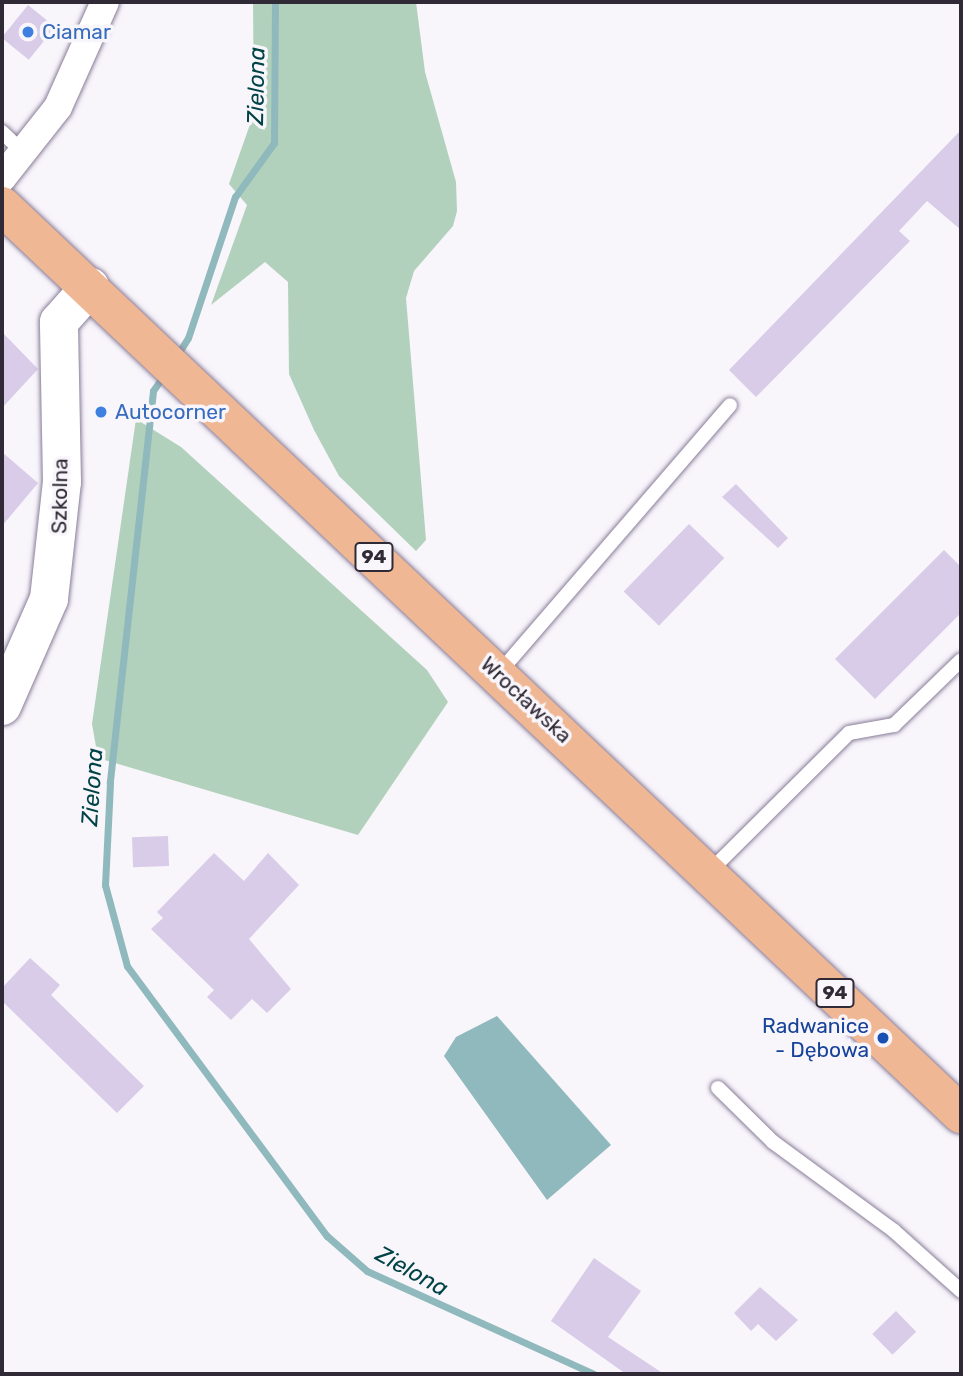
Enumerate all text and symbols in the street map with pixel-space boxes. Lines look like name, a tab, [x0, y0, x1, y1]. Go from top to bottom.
place label: Ciamar	[42, 19, 111, 45]
marker: Ciamar	[20, 24, 36, 40]
water label: Zielona	[242, 47, 270, 125]
place label: Autocorner	[115, 399, 226, 425]
marker: Autocorner	[93, 404, 109, 420]
street label: Szkolna	[47, 458, 73, 534]
road number: 94	[353, 542, 395, 572]
street label: Wrocławska	[475, 652, 577, 748]
water label: Zielona	[76, 747, 108, 827]
road number: 94	[814, 978, 856, 1009]
place label: Radwanice - Dębowa	[762, 1013, 869, 1063]
marker: Radwanice - Dębowa	[875, 1030, 891, 1046]
water label: Zielona	[371, 1240, 453, 1302]

